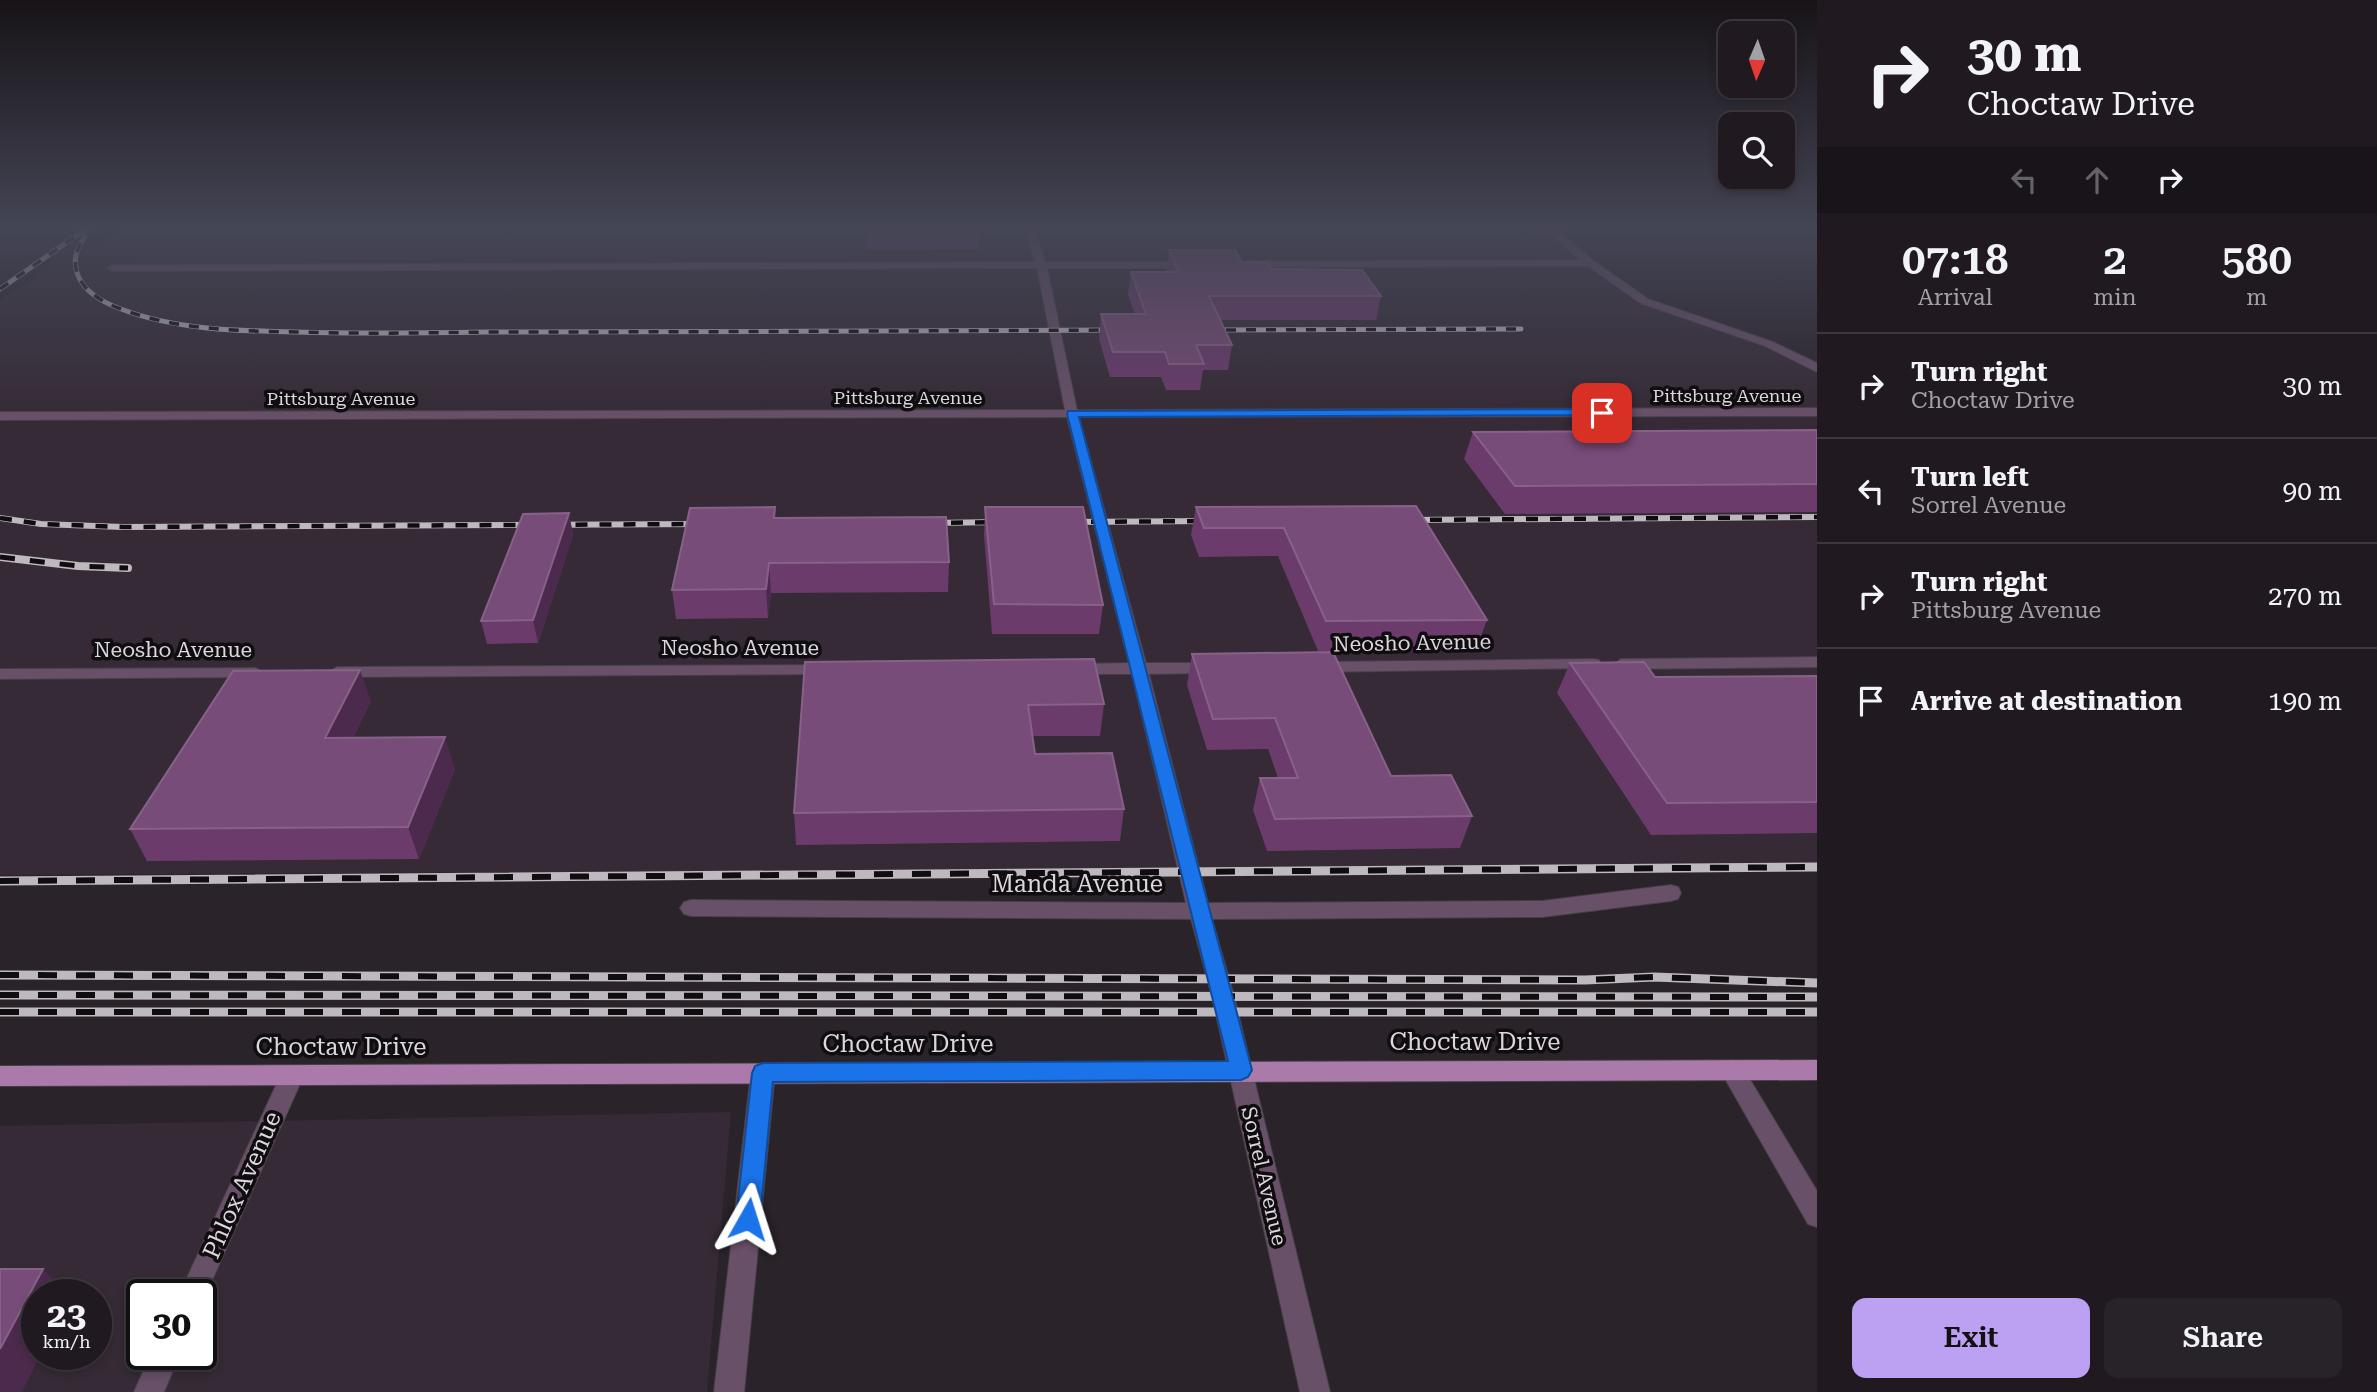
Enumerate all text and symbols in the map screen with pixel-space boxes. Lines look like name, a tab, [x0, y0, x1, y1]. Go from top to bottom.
north arrow	[1718, 21, 1796, 98]
map controls	[1718, 21, 1795, 189]
text: 30 m	[1967, 26, 2082, 83]
icon: right	[1852, 28, 1943, 119]
text: Choctaw Drive	[1967, 85, 2195, 123]
button: search	[1718, 112, 1795, 189]
icon: left	[2005, 161, 2043, 199]
icon: ahead	[2078, 161, 2116, 199]
icon: right	[2151, 161, 2189, 199]
text: 07:18	[1902, 235, 2008, 284]
text: 2	[2103, 235, 2127, 284]
text: 580	[2221, 235, 2292, 284]
text: Arrival	[1918, 284, 1993, 311]
text: min	[2093, 284, 2137, 311]
text: m	[2246, 284, 2267, 311]
text: Turn right	[1911, 357, 2047, 387]
icon: right	[1852, 367, 1890, 405]
text: 30 m	[2283, 371, 2342, 401]
pin	[1572, 383, 1632, 443]
street label: Pittsburg Avenue	[1653, 385, 1802, 406]
street label: Pittsburg Avenue	[834, 387, 983, 408]
text: Choctaw Drive	[1911, 387, 2075, 414]
street label: Pittsburg Avenue	[267, 388, 416, 409]
icon: arrive	[1583, 394, 1621, 432]
text: Turn left	[1911, 462, 2029, 492]
icon: left	[1852, 472, 1890, 510]
text: 90 m	[2283, 476, 2342, 506]
text: Sorrel Avenue	[1911, 492, 2066, 519]
text: Turn right	[1911, 567, 2047, 597]
icon: right	[1852, 577, 1890, 615]
text: 270 m	[2268, 581, 2342, 611]
text: Pittsburg Avenue	[1911, 597, 2101, 624]
street label: Neosho Avenue	[1333, 630, 1491, 656]
street label: Neosho Avenue	[661, 636, 819, 660]
street label: Neosho Avenue	[94, 638, 252, 662]
icon: arrive	[1852, 682, 1890, 720]
text: Arrive at destination	[1911, 686, 2182, 716]
text: 190 m	[2268, 686, 2342, 716]
street label: Manda Avenue	[991, 870, 1163, 898]
street label: Choctaw Drive	[1390, 1028, 1560, 1056]
street label: Choctaw Drive	[823, 1030, 993, 1058]
street label: Choctaw Drive	[256, 1033, 426, 1061]
street label: Sorrel Avenue	[1236, 1104, 1292, 1248]
street label: Phlox Avenue	[197, 1107, 287, 1263]
position arrow	[711, 1182, 785, 1256]
speed limit sign: 30	[126, 1279, 217, 1370]
text: 23	[47, 1295, 86, 1336]
button: Exit	[1852, 1298, 2090, 1378]
button: Share	[2104, 1298, 2342, 1378]
text: km/h	[42, 1331, 91, 1352]

